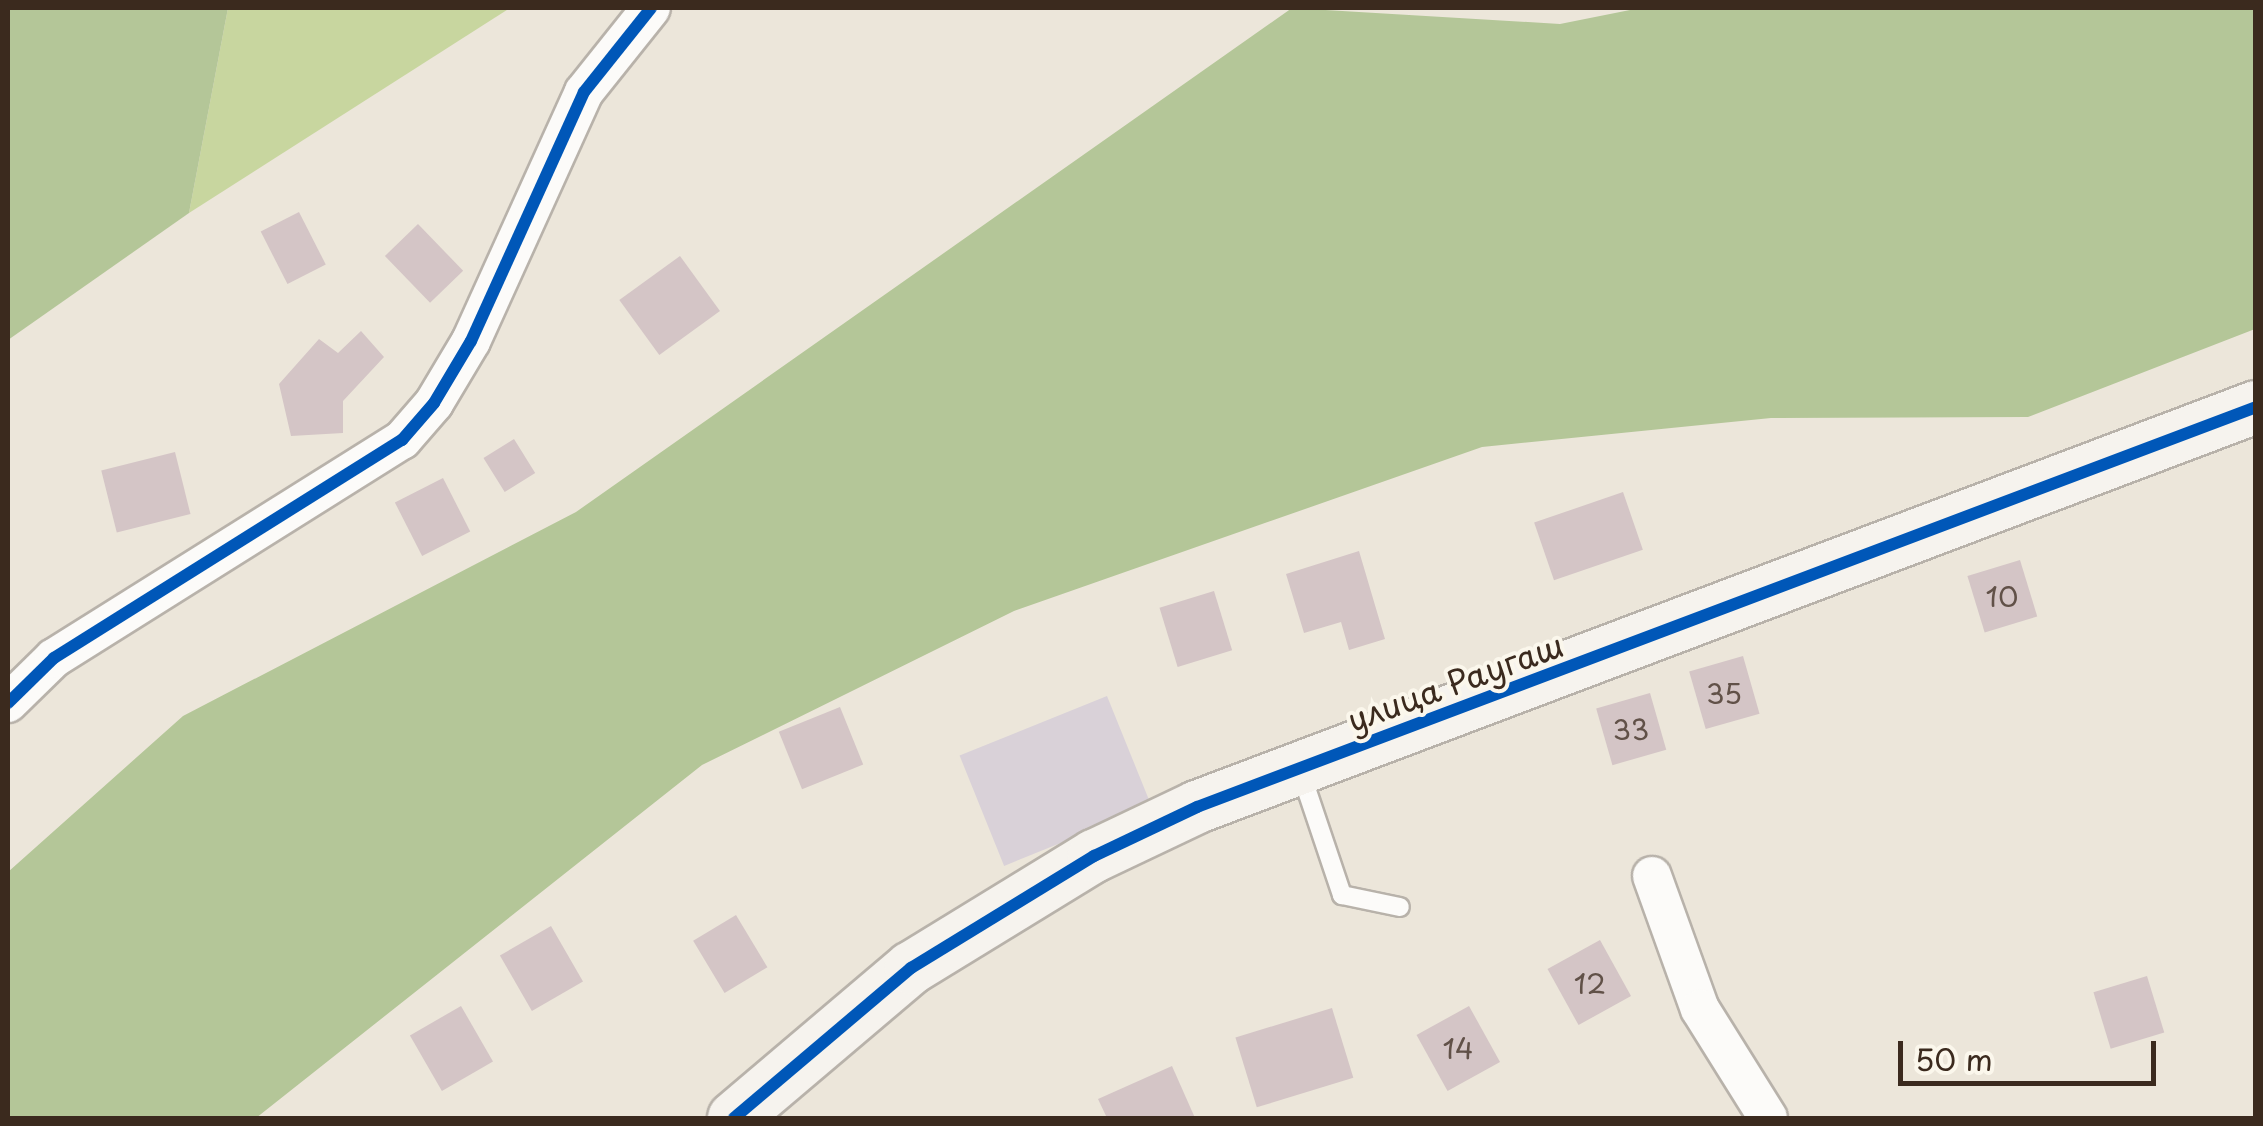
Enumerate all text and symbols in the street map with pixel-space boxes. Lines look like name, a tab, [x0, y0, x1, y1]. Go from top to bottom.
house number: 10	[1985, 579, 2019, 613]
street label: улица Раугаш	[1342, 625, 1568, 739]
house number: 35	[1706, 676, 1742, 710]
house number: 33	[1613, 712, 1649, 746]
house number: 12	[1574, 966, 1606, 1000]
scale bar	[1903, 1021, 2160, 1083]
house number: 14	[1442, 1031, 1474, 1065]
text: 50 m	[1915, 1036, 1993, 1081]

